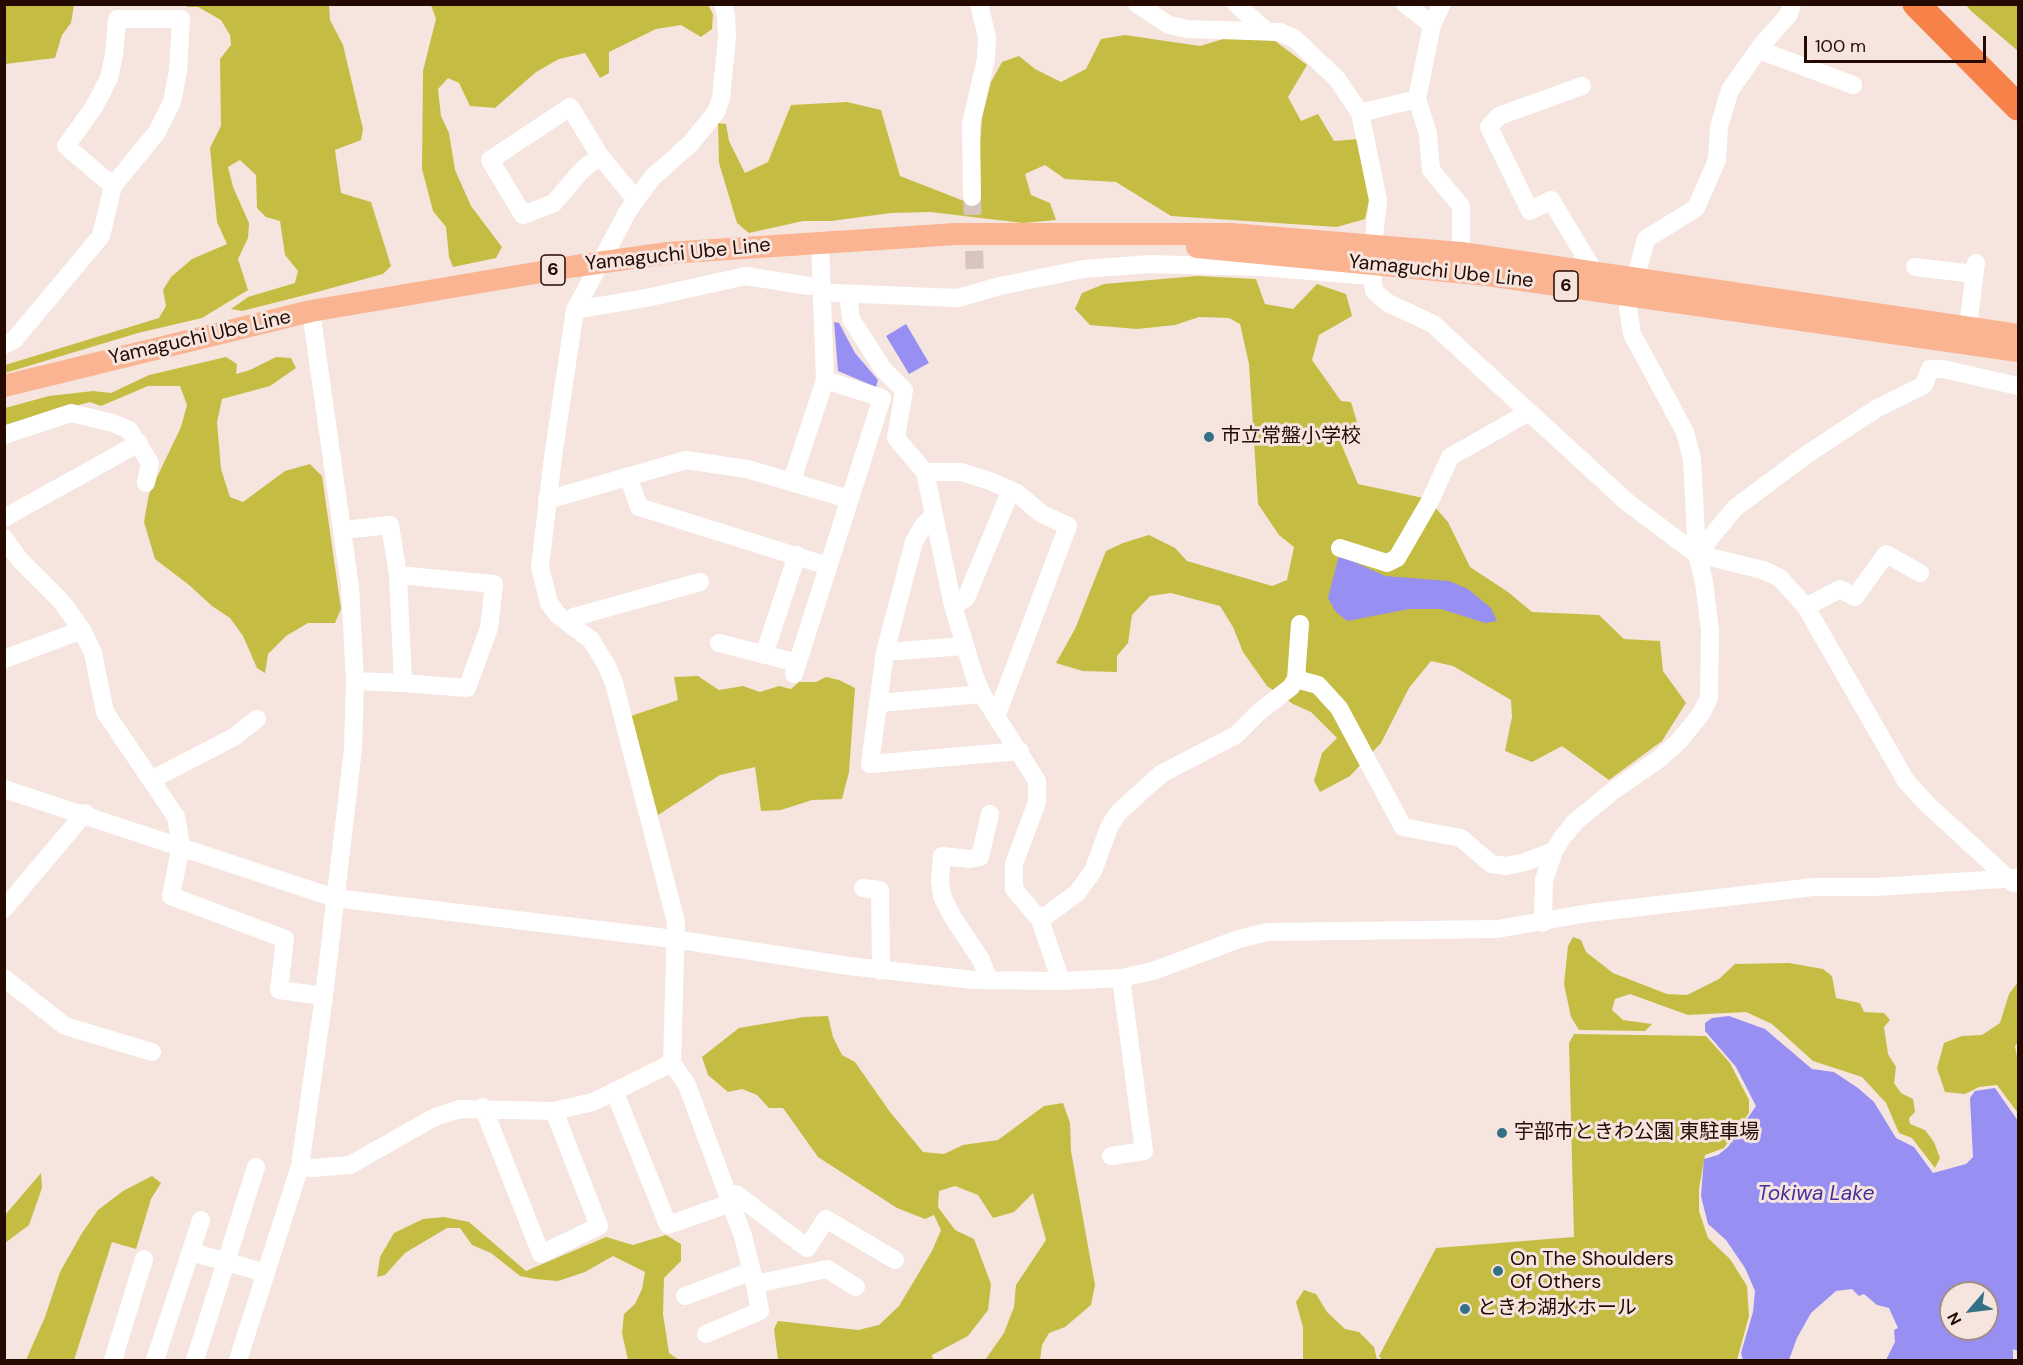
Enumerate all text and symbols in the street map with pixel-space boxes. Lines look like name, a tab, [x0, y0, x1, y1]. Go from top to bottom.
scale bar	[1807, 24, 1988, 62]
text: 100 m	[1815, 34, 1866, 58]
street label: Yamaguchi Ube Line	[584, 233, 772, 277]
street label: Yamaguchi Ube Line	[1347, 250, 1535, 294]
road number: 6	[541, 255, 565, 285]
road number: 6	[1554, 271, 1578, 301]
street label: Yamaguchi Ube Line	[107, 305, 293, 371]
place label: 市立常盤小学校	[1221, 425, 1361, 449]
marker: 市立常盤小学校	[1202, 430, 1216, 444]
place label: 宇部市ときわ公園 東駐車場	[1514, 1121, 1759, 1145]
marker: 宇部市ときわ公園 東駐車場	[1495, 1126, 1509, 1140]
water label: Tokiwa Lake	[1758, 1181, 1874, 1207]
place label: On The Shoulders Of Others	[1510, 1248, 1674, 1295]
marker: On The Shoulders Of Others	[1491, 1264, 1505, 1278]
north arrow	[1939, 1281, 1999, 1341]
place label: ときわ湖水ホール	[1477, 1297, 1637, 1321]
marker: ときわ湖水ホール	[1458, 1302, 1472, 1316]
text: N	[1942, 1309, 1966, 1329]

